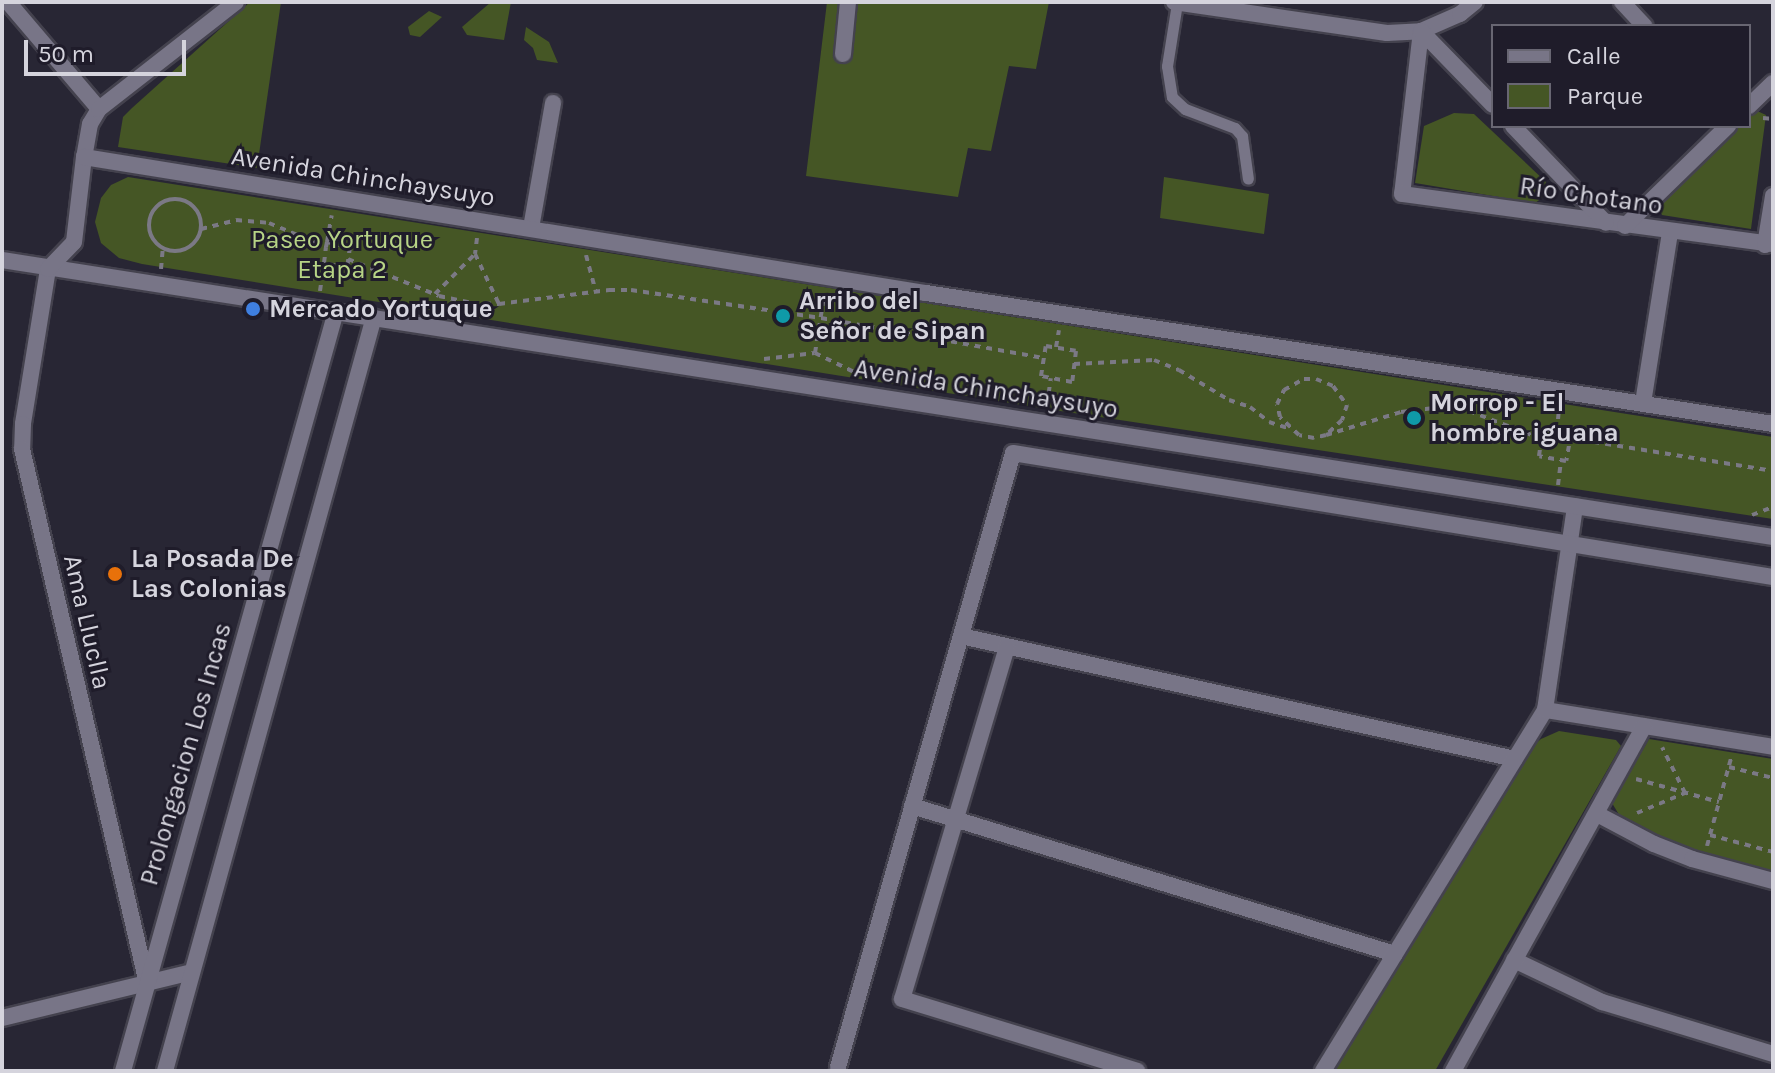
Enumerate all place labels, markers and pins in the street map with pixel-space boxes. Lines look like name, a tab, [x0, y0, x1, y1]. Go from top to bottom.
place label: Arribo del Señor de Sipan	[799, 285, 986, 346]
place label: Mercado Yortuque	[269, 293, 493, 325]
marker: Mercado Yortuque	[244, 300, 262, 318]
marker: Arribo del Señor de Sipan	[774, 307, 792, 325]
place label: Morrop - El hombre iguana	[1430, 387, 1619, 448]
marker: Morrop - El hombre iguana	[1405, 409, 1423, 427]
place label: La Posada De Las Colonias	[131, 543, 294, 604]
marker: La Posada De Las Colonias	[106, 565, 124, 583]

